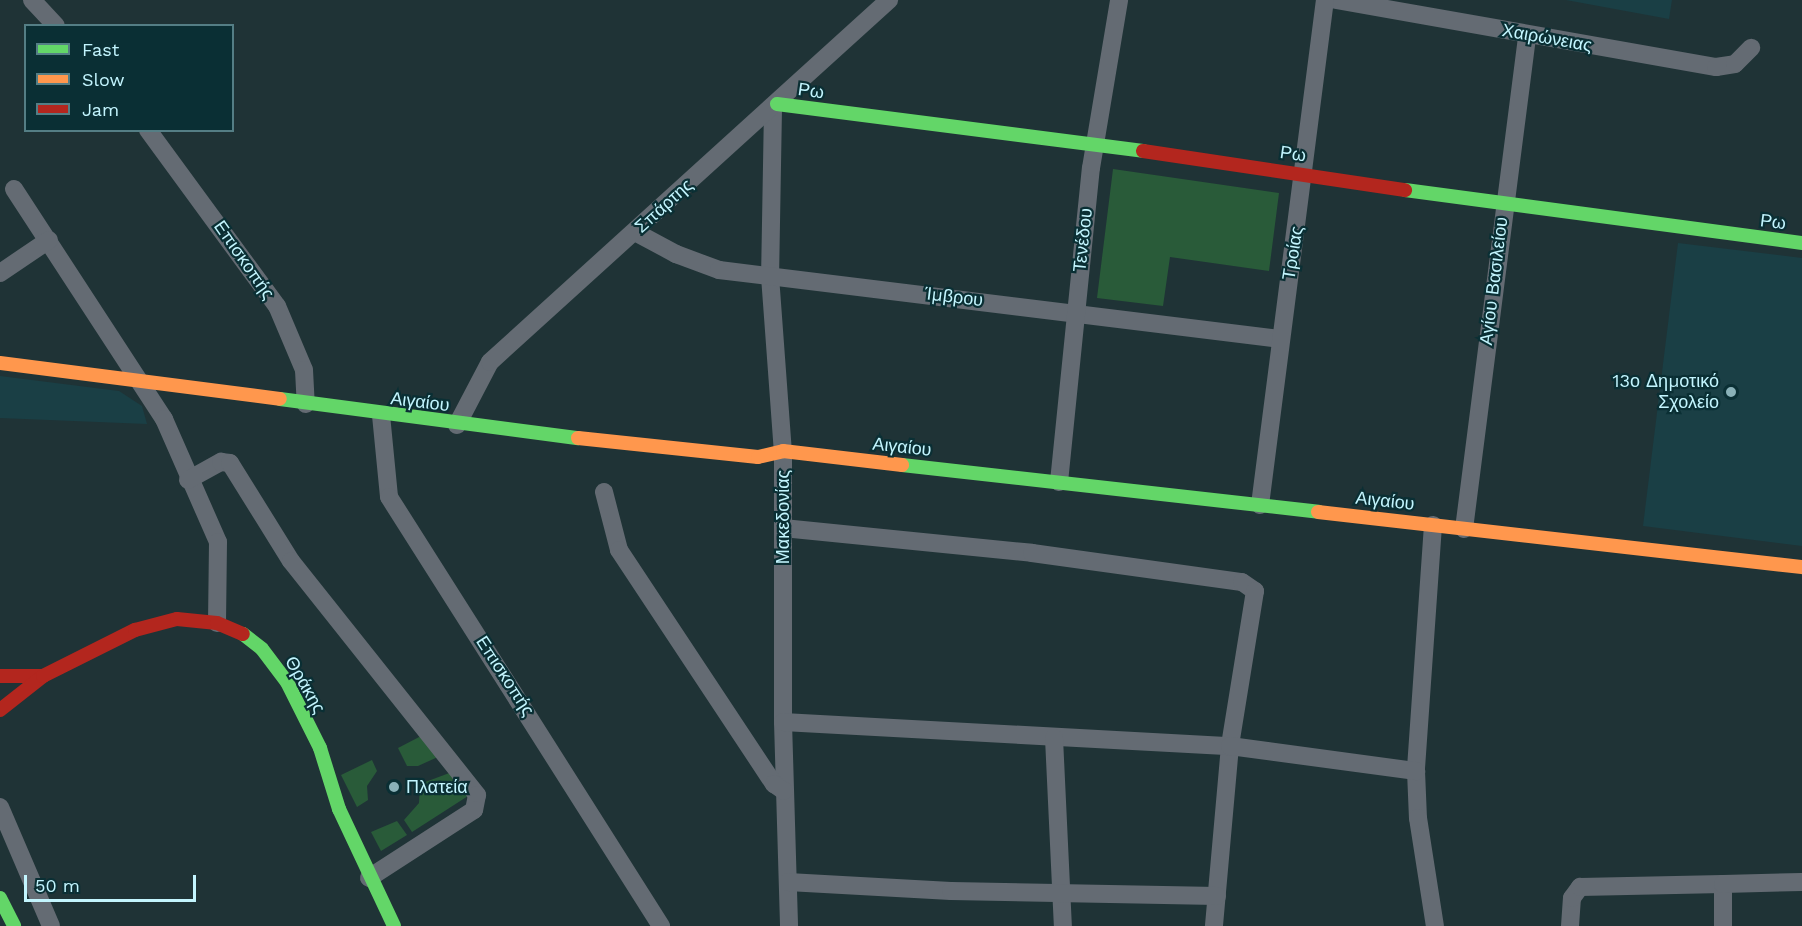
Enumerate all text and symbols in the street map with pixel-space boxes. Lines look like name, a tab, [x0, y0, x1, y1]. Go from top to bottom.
street label: Χαιρώνειας	[1500, 19, 1594, 57]
legend	[24, 24, 234, 132]
text: Fast	[82, 39, 119, 60]
text: Slow	[82, 69, 125, 90]
street label: Ρω	[797, 78, 825, 104]
text: Jam	[82, 99, 119, 120]
street label: Ρω	[1279, 141, 1307, 167]
street label: Σπάρτης	[631, 174, 697, 238]
street label: Τενέδου	[1069, 207, 1097, 273]
street label: Ρω	[1759, 210, 1787, 234]
street label: Επισκοπής	[209, 216, 279, 304]
street label: Αγίου Βασιλείου	[1475, 216, 1513, 346]
street label: Τροίας	[1278, 224, 1308, 282]
street label: Ίμβρου	[924, 283, 984, 311]
place label: 13ο Δημοτικό Σχολείο	[1612, 371, 1719, 413]
marker: 13ο Δημοτικό Σχολείο	[1724, 385, 1738, 399]
street label: Αιγαίου	[389, 388, 451, 416]
street label: Αιγαίου	[871, 433, 933, 461]
street label: Μακεδονίας	[772, 470, 794, 564]
street label: Αιγαίου	[1354, 487, 1416, 515]
street label: Επισκοπής	[471, 632, 539, 720]
street label: Θράκης	[280, 653, 330, 717]
place label: Πλατεία	[406, 776, 468, 798]
marker: Πλατεία	[387, 780, 401, 794]
scale bar	[27, 863, 200, 901]
text: 50 m	[35, 875, 80, 896]

